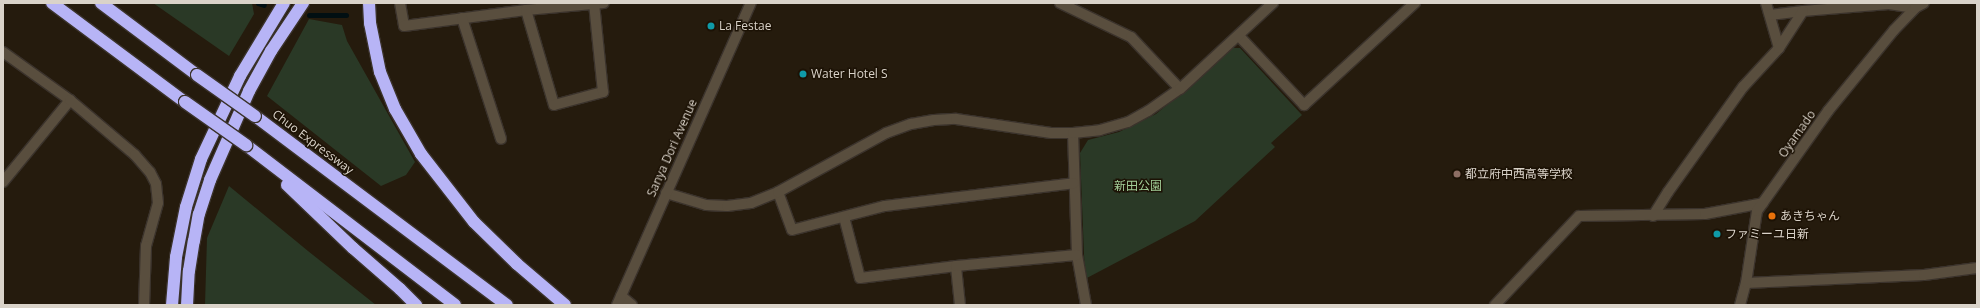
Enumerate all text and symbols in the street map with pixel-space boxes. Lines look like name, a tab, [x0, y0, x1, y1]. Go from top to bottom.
place label: La Festae	[719, 19, 771, 33]
marker: La Festae	[706, 21, 716, 31]
place label: Water Hotel S	[811, 67, 888, 81]
marker: Water Hotel S	[798, 69, 808, 79]
street label: Sanya Dori Avenue	[644, 97, 700, 199]
street label: Chuo Expressway	[270, 107, 356, 177]
street label: Oyamado	[1776, 108, 1818, 160]
place label: 都立府中西高等学校	[1465, 167, 1573, 181]
marker: 都立府中西高等学校	[1452, 169, 1462, 179]
park label: 新田公園	[1114, 179, 1162, 193]
place label: あきちゃん	[1780, 209, 1840, 223]
marker: あきちゃん	[1767, 211, 1777, 221]
place label: ファミーユ日新	[1725, 227, 1809, 241]
marker: ファミーユ日新	[1712, 229, 1722, 239]

